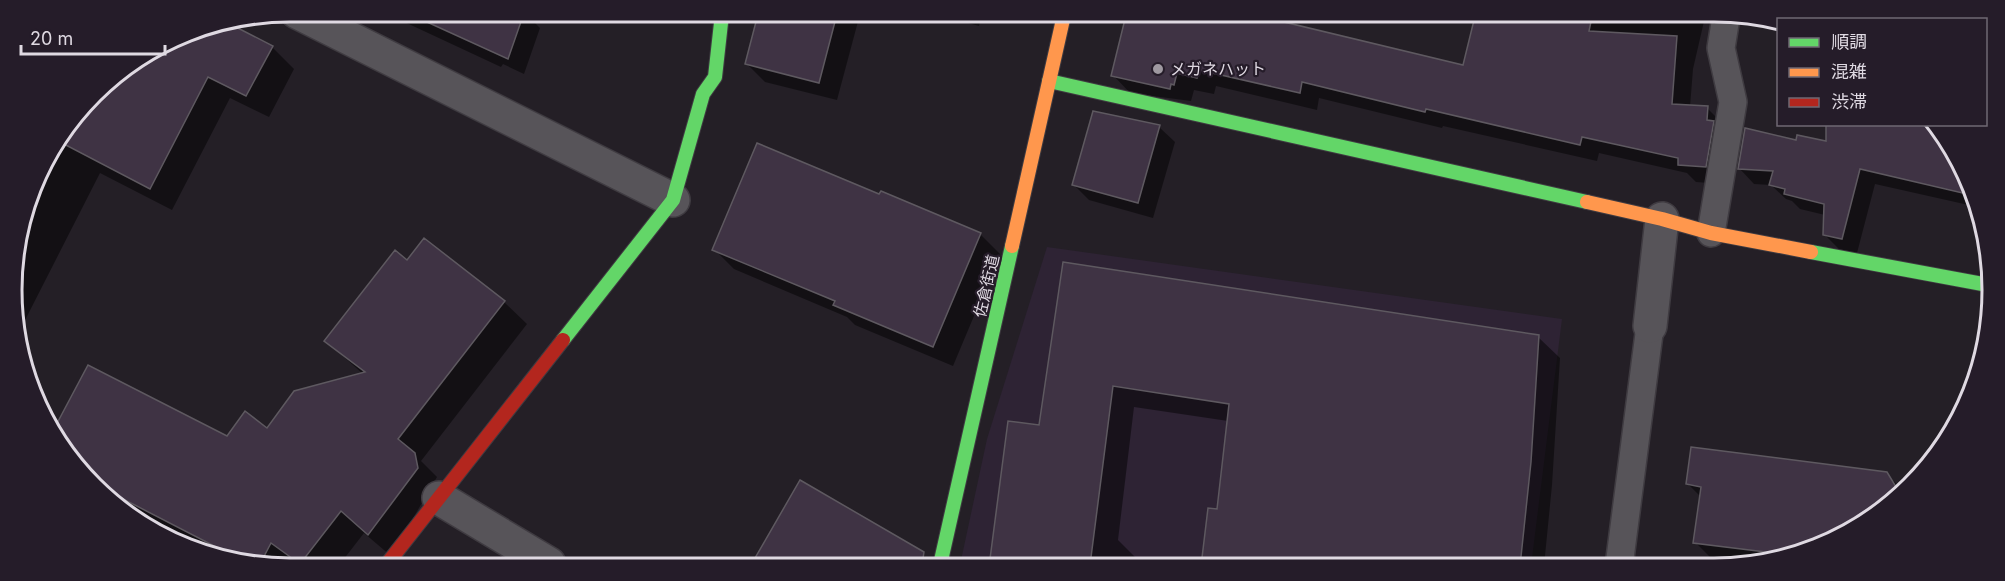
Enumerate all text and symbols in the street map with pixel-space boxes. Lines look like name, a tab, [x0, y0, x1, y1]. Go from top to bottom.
scale bar	[21, 18, 165, 56]
legend	[1777, 18, 1987, 126]
text: 20 m	[30, 28, 73, 49]
text: 順調	[1831, 31, 1867, 52]
place label: メガネハット	[1170, 59, 1266, 79]
text: 混雑	[1831, 61, 1867, 82]
marker: メガネハット	[1151, 62, 1165, 76]
text: 渋滞	[1831, 91, 1867, 112]
street label: 佐倉街道	[969, 253, 1003, 319]

